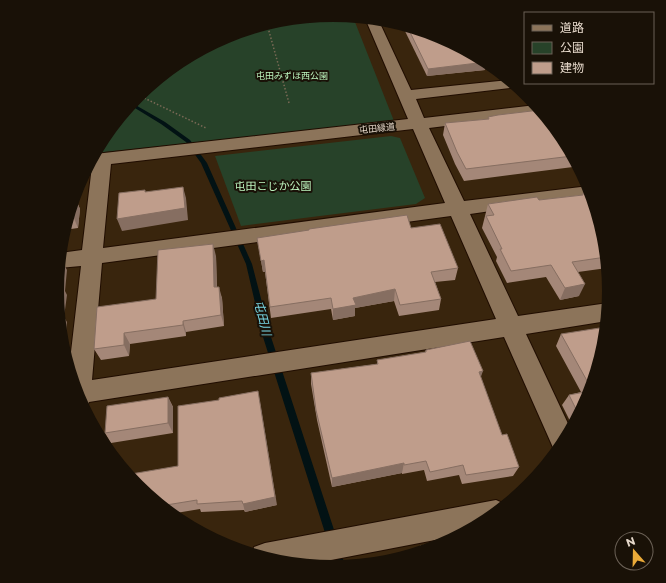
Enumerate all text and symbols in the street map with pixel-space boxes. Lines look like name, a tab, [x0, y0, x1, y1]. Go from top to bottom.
legend	[524, 12, 654, 84]
text: 道路	[560, 20, 584, 35]
text: 公園	[560, 40, 584, 55]
text: 建物	[560, 60, 584, 75]
park label: 屯田みずほ西公園	[256, 70, 328, 81]
street label: 屯田緑道	[359, 121, 395, 135]
park label: 屯田こじか公園	[235, 179, 312, 193]
water label: 屯田川	[251, 299, 275, 339]
north arrow	[614, 531, 654, 571]
text: N	[624, 534, 637, 550]

